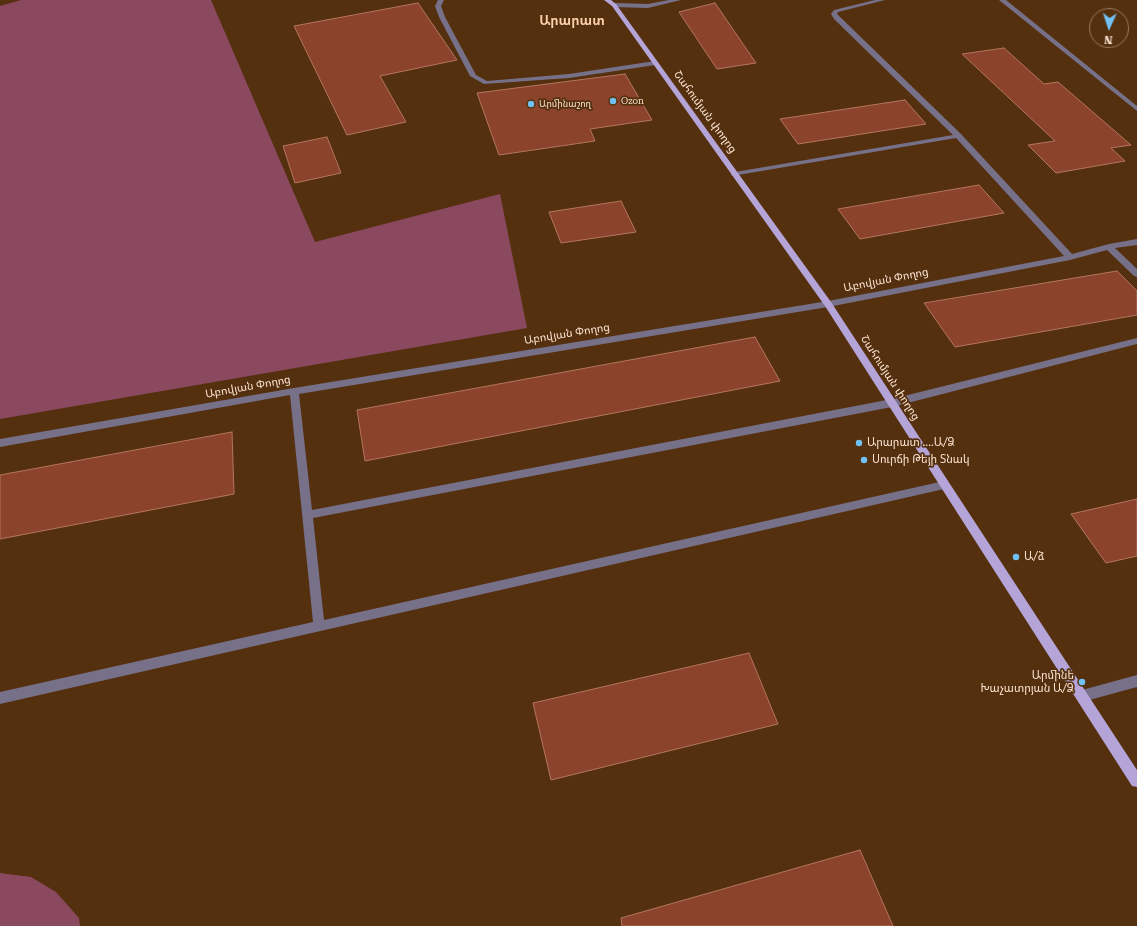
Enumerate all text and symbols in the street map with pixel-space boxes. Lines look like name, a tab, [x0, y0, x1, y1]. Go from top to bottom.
north arrow	[1089, 8, 1129, 48]
district label: Արարատ	[539, 13, 605, 29]
text: N	[1104, 33, 1113, 46]
street label: Շահումյան փողոց	[671, 68, 739, 156]
marker: Ozon	[608, 96, 618, 106]
place label: Ozon	[621, 96, 644, 106]
marker: Արմինաշող	[526, 99, 536, 109]
place label: Արմինաշող	[539, 99, 591, 109]
street label: Աբովյան Փողոց	[842, 265, 930, 295]
street label: Աբովյան Փողոց	[523, 321, 611, 347]
street label: Շահումյան փողոց	[858, 333, 922, 423]
street label: Աբովյան Փողոց	[204, 373, 292, 401]
place label: Արարատ ....Ա/Ձ	[867, 436, 955, 450]
marker: Արարատ ....Ա/Ձ	[854, 438, 864, 448]
place label: Սուրճի Թեյի Տնակ	[872, 453, 969, 467]
marker: Սուրճի Թեյի Տնակ	[859, 455, 869, 465]
place label: Ա/ձ	[1024, 550, 1044, 564]
marker: Ա/ձ	[1011, 552, 1021, 562]
place label: Արմինե Խաչատրյան Ա/Ձ	[981, 669, 1074, 695]
marker: Արմինե Խաչատրյան Ա/Ձ	[1077, 677, 1087, 687]

